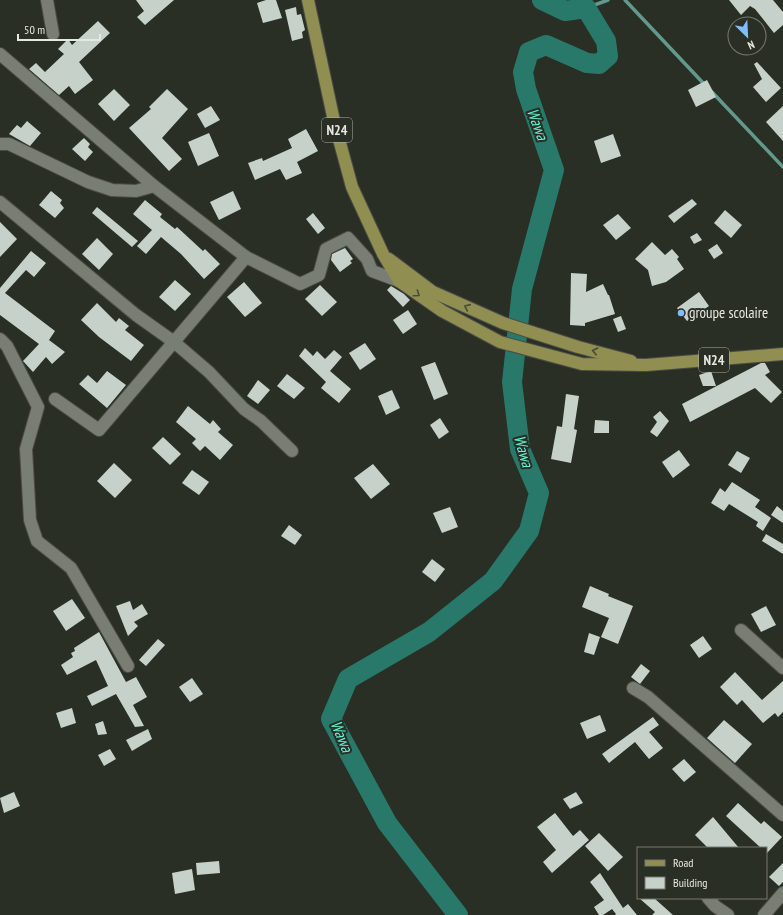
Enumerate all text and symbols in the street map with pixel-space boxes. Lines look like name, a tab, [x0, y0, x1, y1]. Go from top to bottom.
scale bar	[18, 16, 100, 42]
north arrow	[727, 16, 767, 56]
text: 50 m	[24, 22, 45, 37]
text: N	[745, 38, 757, 53]
water label: Wawa	[523, 105, 553, 144]
road number: N24	[322, 118, 352, 142]
one-way arrow	[413, 289, 420, 297]
place label: groupe scolaire	[689, 303, 768, 322]
one-way arrow	[464, 304, 471, 312]
marker: groupe scolaire	[676, 308, 686, 318]
one-way arrow	[591, 348, 598, 356]
road number: N24	[699, 348, 729, 372]
water label: Wawa	[510, 433, 539, 471]
water label: Wawa	[326, 717, 358, 756]
legend	[637, 847, 767, 899]
text: Road	[673, 855, 693, 870]
text: Building	[673, 875, 708, 890]

